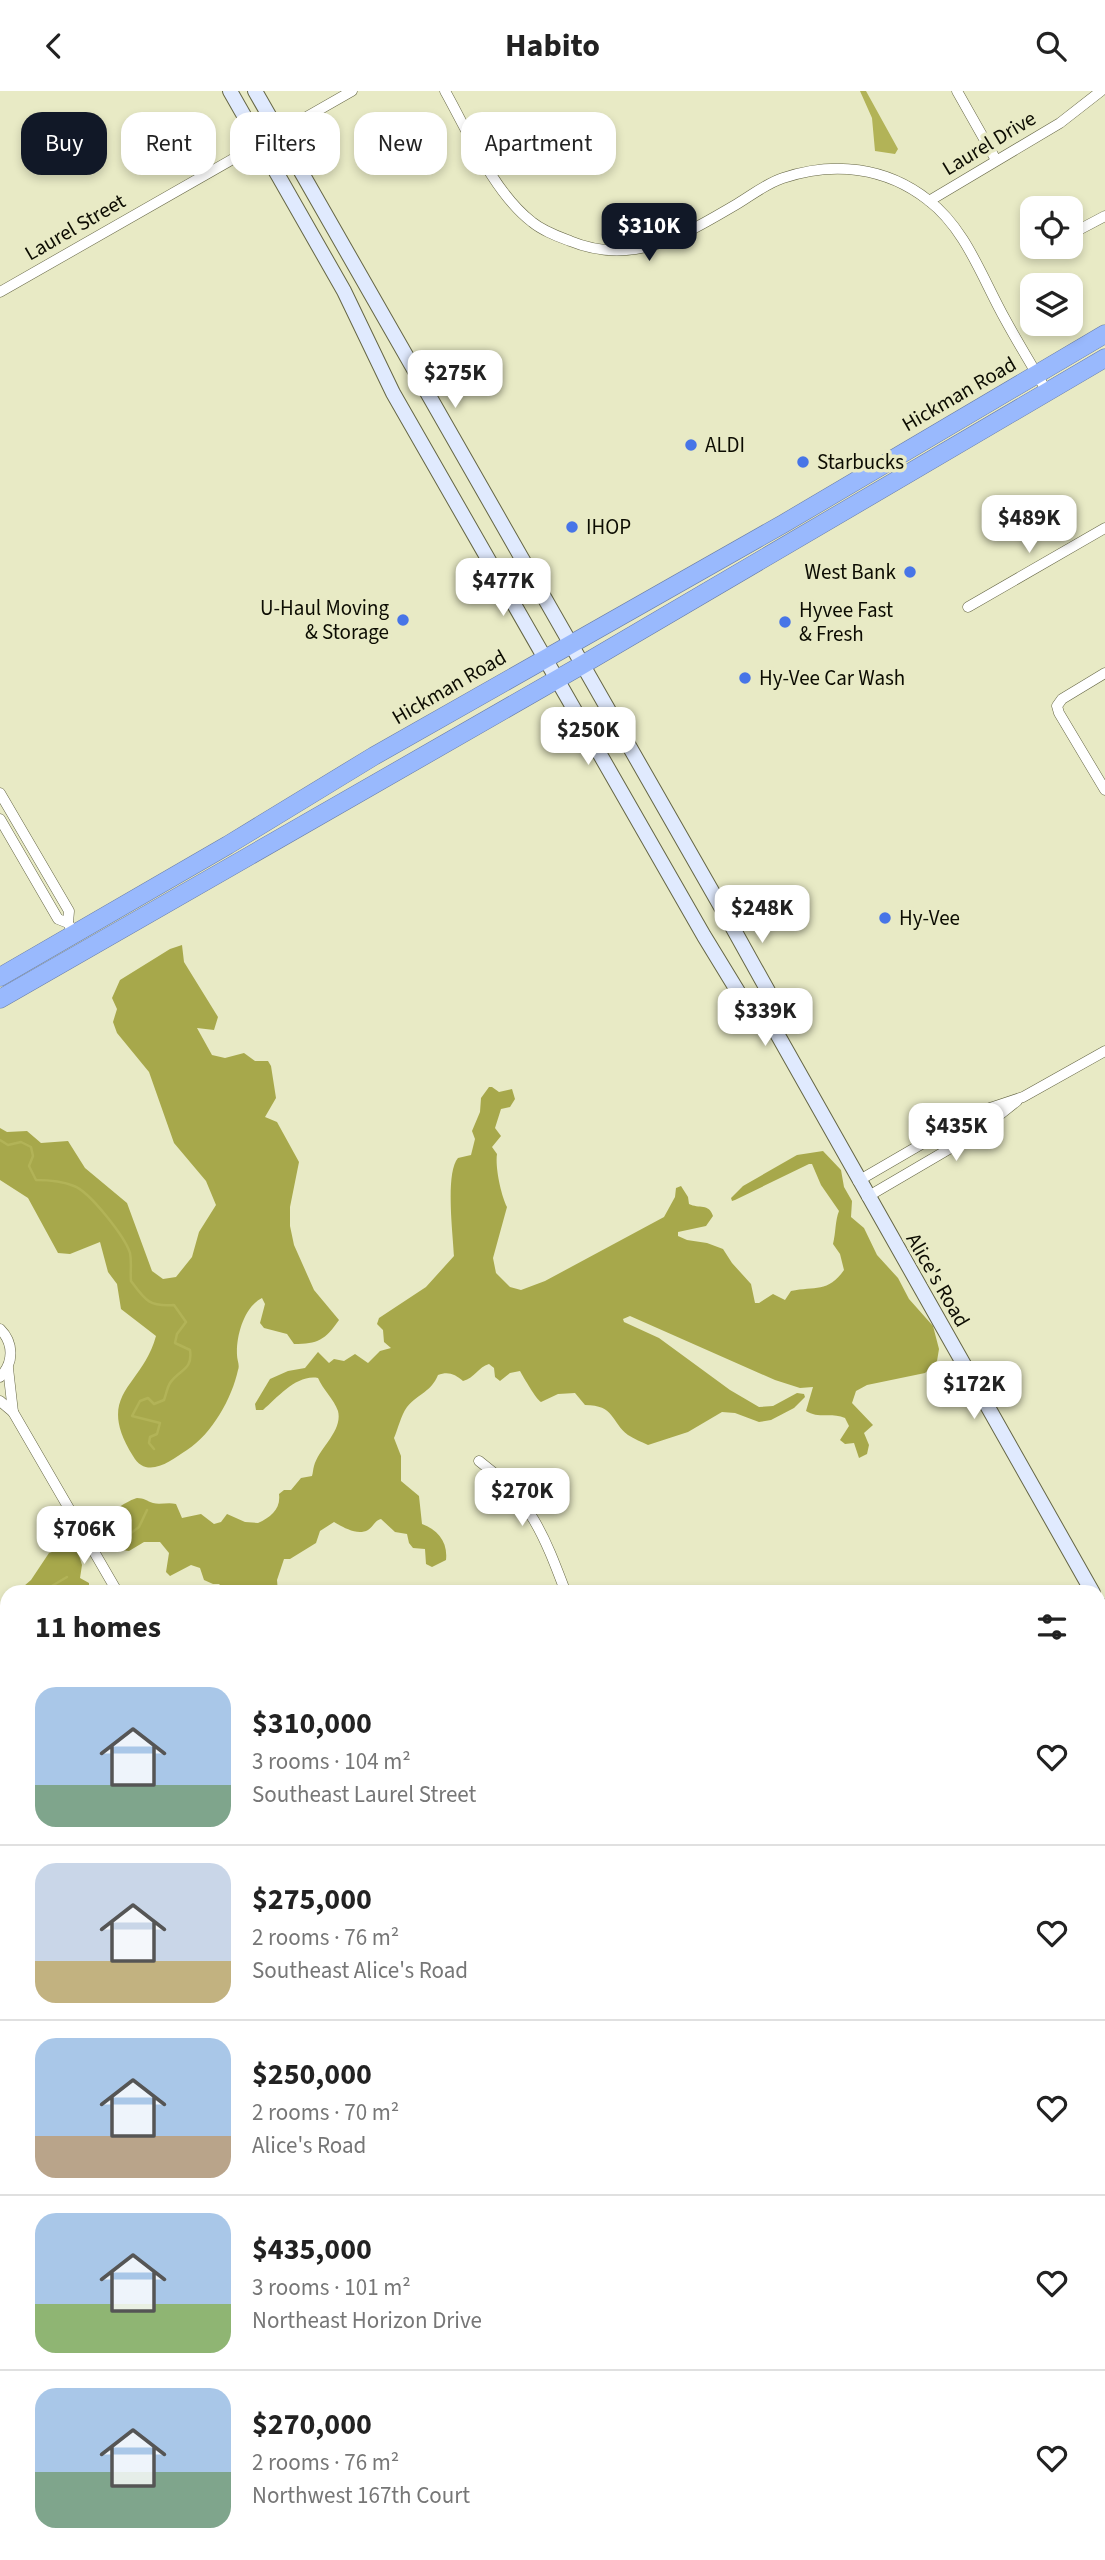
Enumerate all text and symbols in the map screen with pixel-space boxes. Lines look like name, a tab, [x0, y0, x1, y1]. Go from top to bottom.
text: Habito	[505, 23, 600, 69]
icon: back	[35, 27, 73, 65]
icon: search	[1032, 27, 1070, 65]
street label: Laurel Drive	[936, 103, 1042, 183]
chip: Buy	[21, 112, 107, 175]
chip: Rent	[121, 112, 216, 175]
chip: Filters	[230, 112, 340, 175]
chip: New	[354, 112, 447, 175]
chip: Apartment	[461, 112, 616, 175]
street label: Laurel Street	[19, 186, 131, 268]
map controls	[1020, 196, 1083, 336]
button: locate	[1020, 196, 1083, 259]
pin: $310K	[600, 204, 698, 263]
text: $310K	[618, 209, 680, 242]
button: layers	[1020, 273, 1083, 336]
street label: Hickman Road	[896, 349, 1022, 439]
pin: $275K	[406, 351, 504, 410]
text: $275K	[424, 356, 486, 389]
place label: ALDI	[705, 430, 745, 460]
marker: ALDI	[683, 437, 699, 453]
place label: Starbucks	[817, 447, 904, 477]
marker: Starbucks	[795, 454, 811, 470]
pin: $489K	[980, 496, 1078, 555]
text: $489K	[998, 501, 1060, 534]
place label: IHOP	[586, 512, 631, 542]
marker: IHOP	[564, 519, 580, 535]
place label: West Bank	[805, 557, 897, 587]
pin: $477K	[454, 559, 552, 618]
text: $477K	[472, 564, 534, 597]
marker: West Bank	[902, 564, 918, 580]
place label: U-Haul Moving & Storage	[260, 593, 389, 647]
place label: Hyvee Fast & Fresh	[799, 595, 893, 649]
marker: U-Haul Moving & Storage	[395, 612, 411, 628]
marker: Hyvee Fast & Fresh	[777, 614, 793, 630]
street label: Hickman Road	[386, 642, 512, 732]
place label: Hy-Vee Car Wash	[759, 663, 905, 693]
marker: Hy-Vee Car Wash	[737, 670, 753, 686]
pin: $250K	[539, 707, 637, 767]
text: $250K	[557, 713, 619, 746]
pin: $248K	[713, 885, 811, 945]
text: $248K	[731, 891, 793, 924]
place label: Hy-Vee	[899, 903, 960, 933]
marker: Hy-Vee	[877, 910, 893, 926]
pin: $339K	[716, 989, 814, 1048]
text: $339K	[734, 994, 796, 1027]
pin: $435K	[907, 1103, 1005, 1163]
text: $435K	[925, 1109, 987, 1142]
street label: Alice's Road	[899, 1227, 977, 1333]
pin: $172K	[925, 1361, 1023, 1421]
text: $172K	[943, 1367, 1005, 1400]
pin: $270K	[473, 1469, 571, 1528]
text: $270K	[491, 1474, 553, 1507]
pin: $706K	[35, 1507, 133, 1566]
text: $706K	[53, 1512, 115, 1545]
text: 11 homes	[35, 1606, 161, 1649]
icon: filters	[1033, 1608, 1071, 1646]
text: $310,000	[252, 1702, 372, 1745]
icon: home	[91, 1715, 175, 1799]
icon: heart	[1033, 1738, 1071, 1776]
text: 3 rooms · 104 m²	[252, 1745, 411, 1778]
text: Southeast Laurel Street	[252, 1778, 476, 1811]
text: $275,000	[252, 1878, 372, 1921]
icon: home	[91, 1891, 175, 1975]
icon: heart	[1033, 1914, 1071, 1952]
text: 2 rooms · 76 m²	[252, 1921, 399, 1954]
text: Southeast Alice's Road	[252, 1954, 468, 1987]
text: $250,000	[252, 2053, 372, 2096]
icon: home	[91, 2066, 175, 2150]
icon: heart	[1033, 2089, 1071, 2127]
text: 2 rooms · 70 m²	[252, 2096, 399, 2129]
text: Alice's Road	[252, 2129, 366, 2162]
text: $435,000	[252, 2228, 372, 2271]
icon: home	[91, 2241, 175, 2325]
icon: heart	[1033, 2264, 1071, 2302]
text: 3 rooms · 101 m²	[252, 2271, 411, 2304]
text: Northeast Horizon Drive	[252, 2304, 482, 2337]
text: $270,000	[252, 2403, 372, 2446]
icon: home	[91, 2416, 175, 2500]
icon: heart	[1033, 2439, 1071, 2477]
text: 2 rooms · 76 m²	[252, 2446, 399, 2479]
text: Northwest 167th Court	[252, 2479, 470, 2512]

